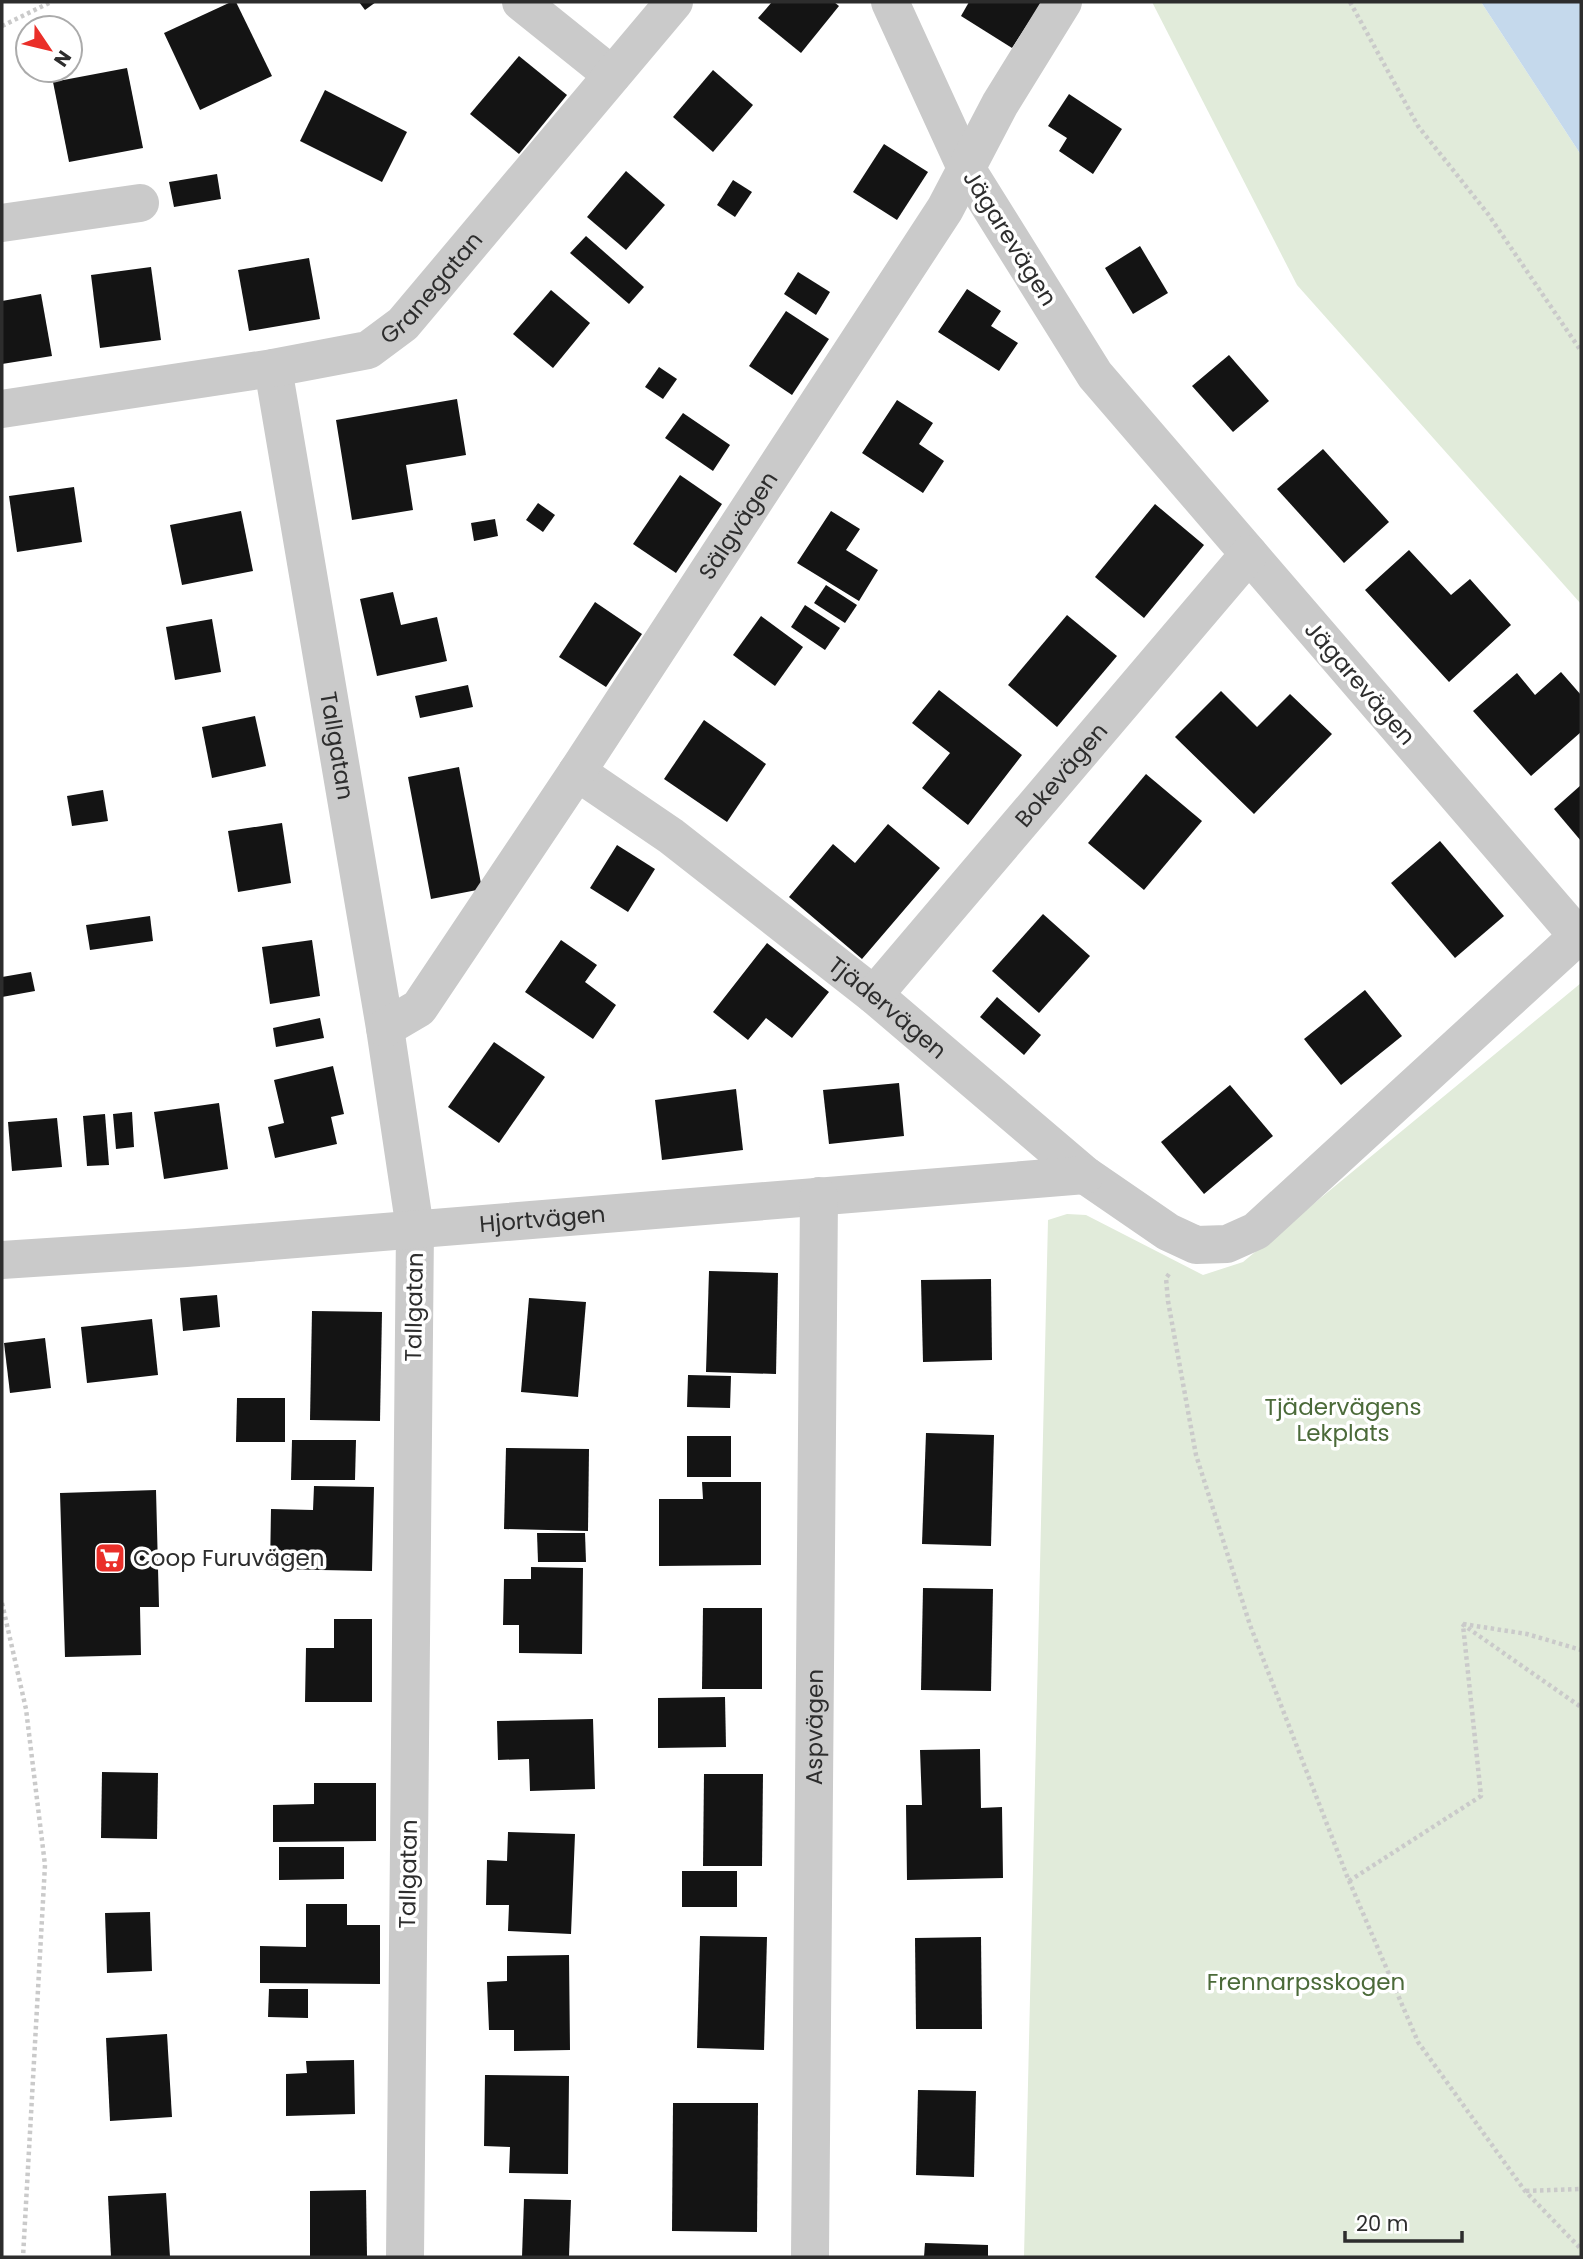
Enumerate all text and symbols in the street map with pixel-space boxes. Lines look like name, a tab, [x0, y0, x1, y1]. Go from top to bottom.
north arrow	[14, 14, 84, 84]
text: N	[47, 45, 78, 72]
street label: Jägarevägen	[955, 164, 1065, 312]
street label: Granegatan	[374, 225, 490, 352]
street label: Sälgvägen	[691, 465, 785, 586]
street label: Jägarevägen	[1297, 614, 1423, 752]
street label: Tallgatan	[312, 689, 362, 802]
street label: Bokevägen	[1008, 716, 1115, 834]
street label: Tjädervägen	[821, 949, 954, 1066]
street label: Hjortvägen	[478, 1198, 607, 1240]
street label: Tallgatan	[397, 1252, 431, 1362]
park label: Tjädervägens Lekplats	[1264, 1391, 1422, 1449]
supermarket icon: Coop Furuvägen	[93, 1541, 127, 1575]
place label: Coop Furuvägen	[133, 1542, 324, 1574]
street label: Aspvägen	[798, 1669, 831, 1785]
street label: Tallgatan	[391, 1819, 425, 1929]
park label: Frennarpsskogen	[1207, 1966, 1405, 1998]
scale bar	[1345, 2200, 1462, 2244]
text: 20 m	[1356, 2209, 1409, 2238]

